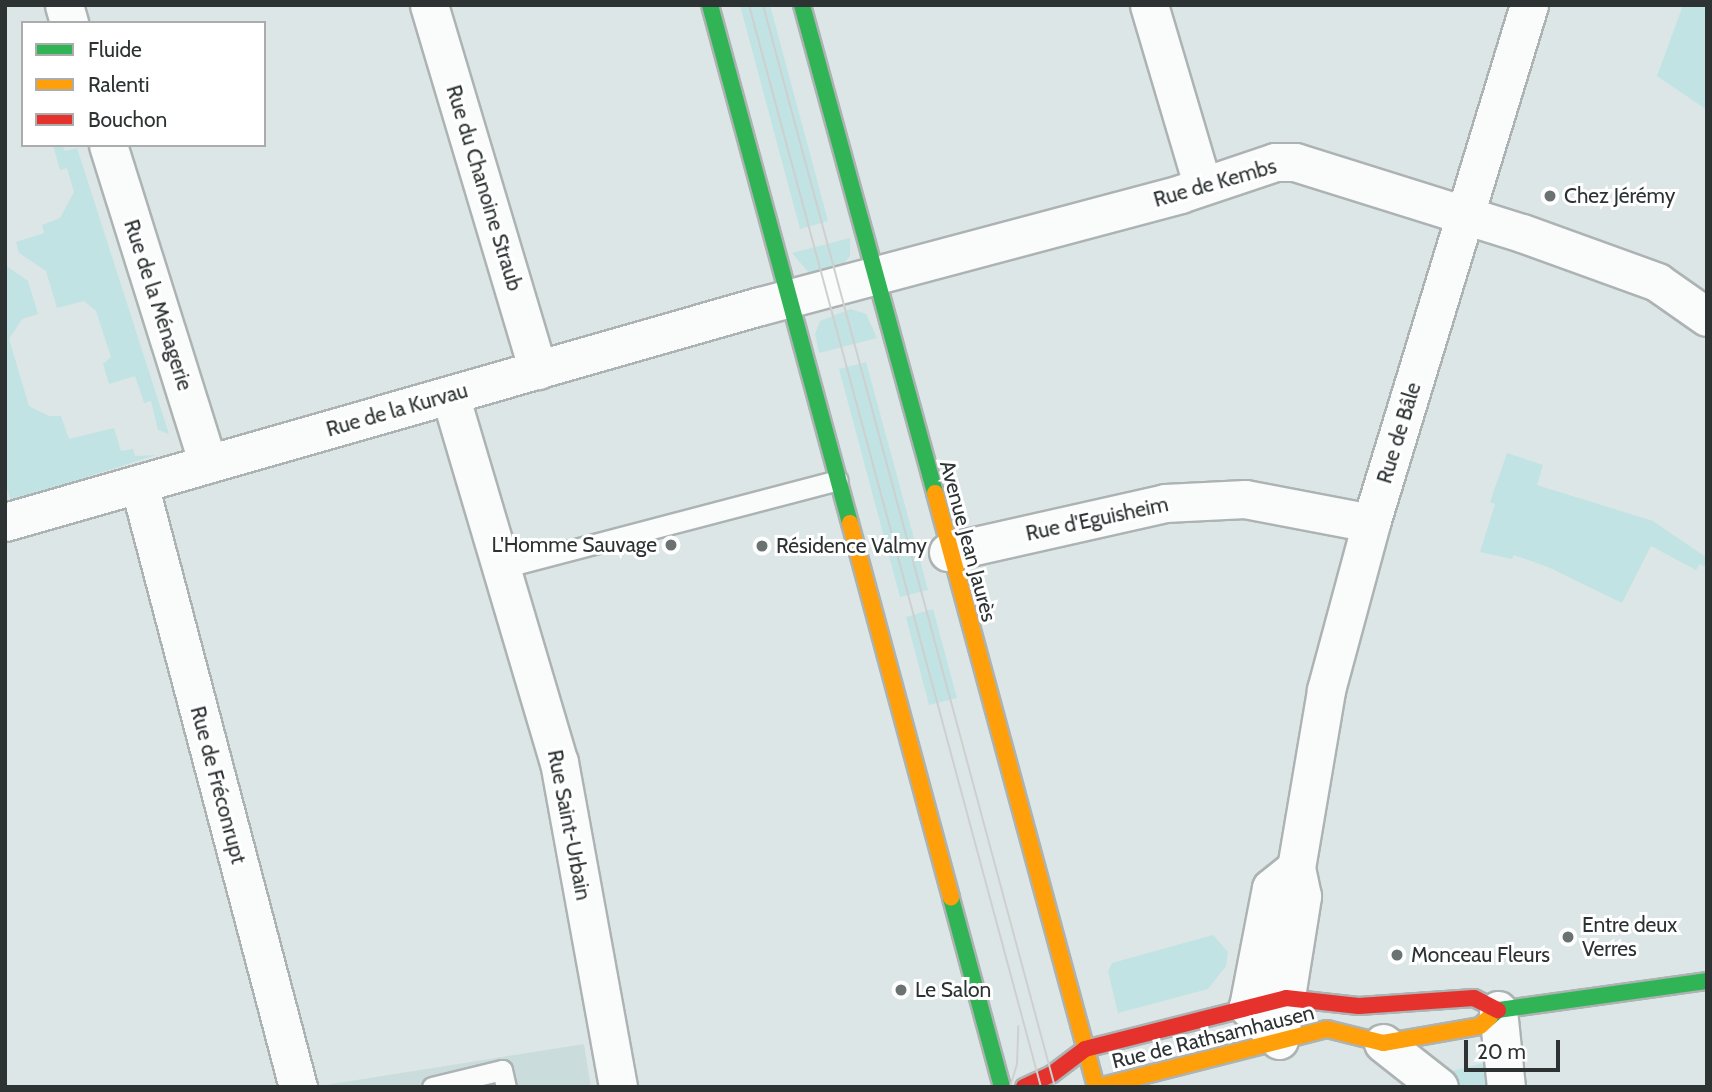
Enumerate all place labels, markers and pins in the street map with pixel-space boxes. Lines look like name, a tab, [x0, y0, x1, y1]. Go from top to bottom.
place label: Chez Jérémy	[1564, 183, 1675, 209]
marker: Chez Jérémy	[1542, 188, 1558, 204]
place label: L'Homme Sauvage	[492, 532, 657, 558]
place label: Résidence Valmy	[776, 533, 927, 559]
marker: L'Homme Sauvage	[663, 537, 679, 553]
marker: Résidence Valmy	[754, 538, 770, 554]
place label: Entre deux Verres	[1582, 912, 1677, 962]
marker: Entre deux Verres	[1560, 929, 1576, 945]
place label: Monceau Fleurs	[1411, 942, 1550, 968]
marker: Monceau Fleurs	[1389, 947, 1405, 963]
place label: Le Salon	[915, 977, 991, 1003]
marker: Le Salon	[893, 982, 909, 998]

